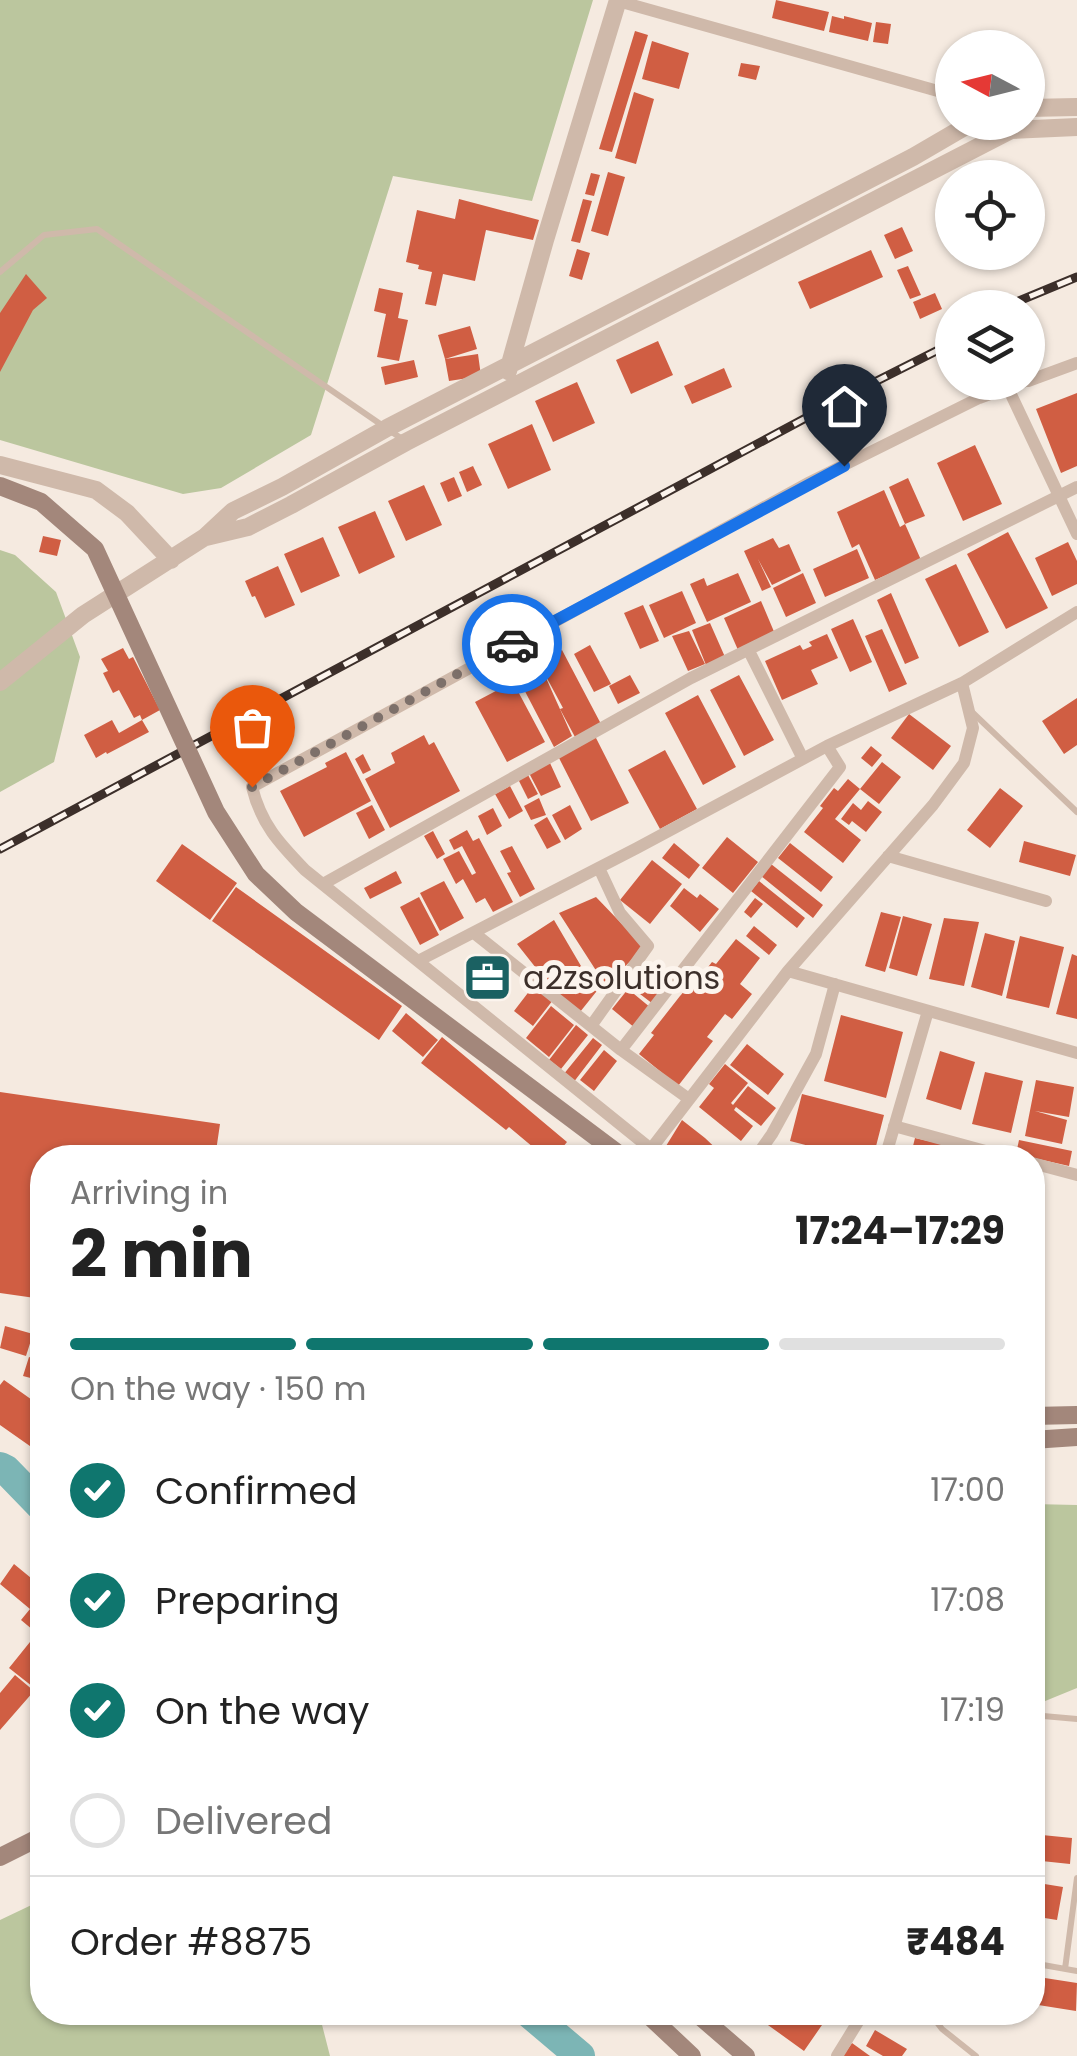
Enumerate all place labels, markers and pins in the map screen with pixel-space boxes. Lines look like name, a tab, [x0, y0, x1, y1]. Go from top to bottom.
pin	[802, 364, 887, 467]
pin	[210, 685, 295, 788]
office icon: a2zsolutions	[462, 952, 514, 1004]
place label: a2zsolutions	[523, 955, 720, 1000]

